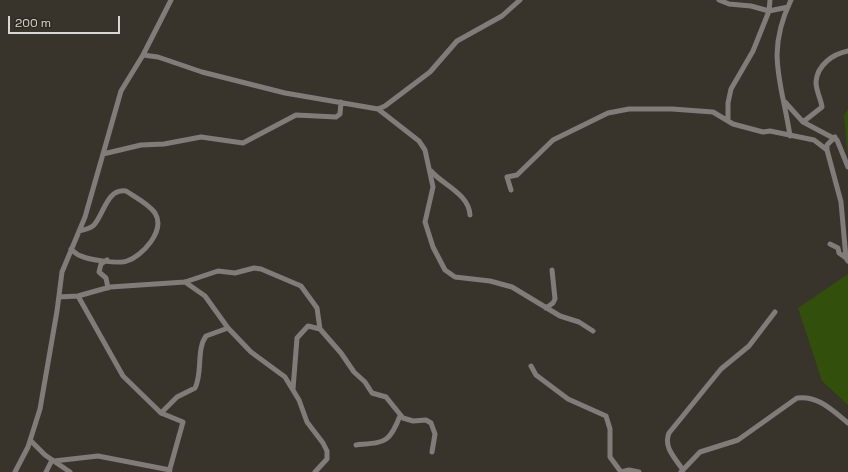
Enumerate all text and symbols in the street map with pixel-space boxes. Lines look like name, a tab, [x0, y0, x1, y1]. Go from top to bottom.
scale bar	[10, 8, 122, 34]
text: 200 m	[15, 15, 51, 31]

